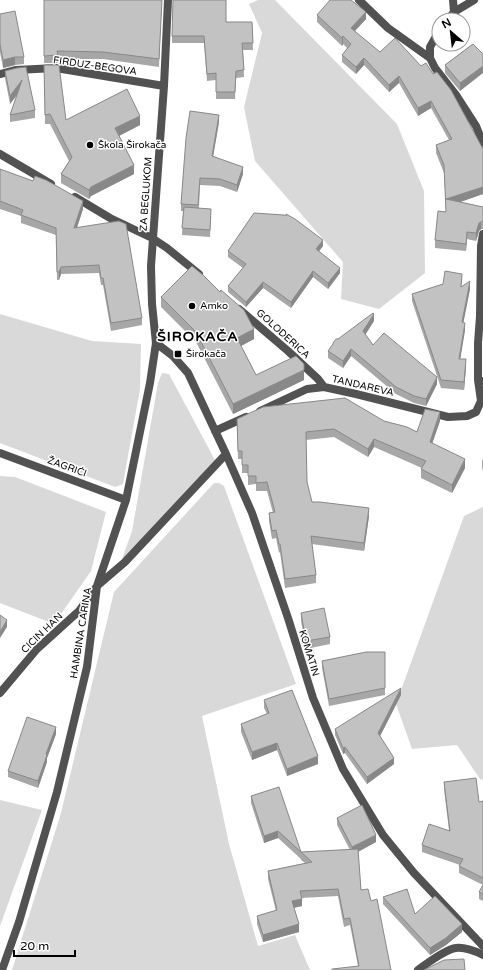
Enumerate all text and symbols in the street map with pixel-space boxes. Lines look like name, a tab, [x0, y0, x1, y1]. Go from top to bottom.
north arrow	[431, 12, 471, 52]
text: N	[440, 16, 453, 31]
street label: FIRDUZ-BEGOVA	[52, 54, 138, 78]
place label: Škola Širokača	[98, 139, 166, 151]
marker: Škola Širokača	[85, 140, 95, 150]
street label: ZA BEGLUKOM	[137, 156, 155, 232]
place label: Amko	[200, 300, 228, 312]
marker: Amko	[187, 301, 197, 311]
street label: GOLODERICA	[254, 307, 312, 361]
district label: ŠIROKAČA	[157, 328, 239, 345]
place label: Širokača	[186, 348, 226, 360]
marker: Širokača	[173, 349, 183, 359]
street label: TANDAREVA	[331, 373, 395, 399]
street label: ŽAGRIĆI	[46, 454, 88, 480]
street label: HAMBINA CARINA	[68, 586, 94, 680]
street label: CICIN HAN	[19, 610, 65, 656]
street label: KOMATIN	[296, 628, 322, 678]
scale bar	[14, 932, 75, 958]
text: 20 m	[20, 939, 49, 953]

